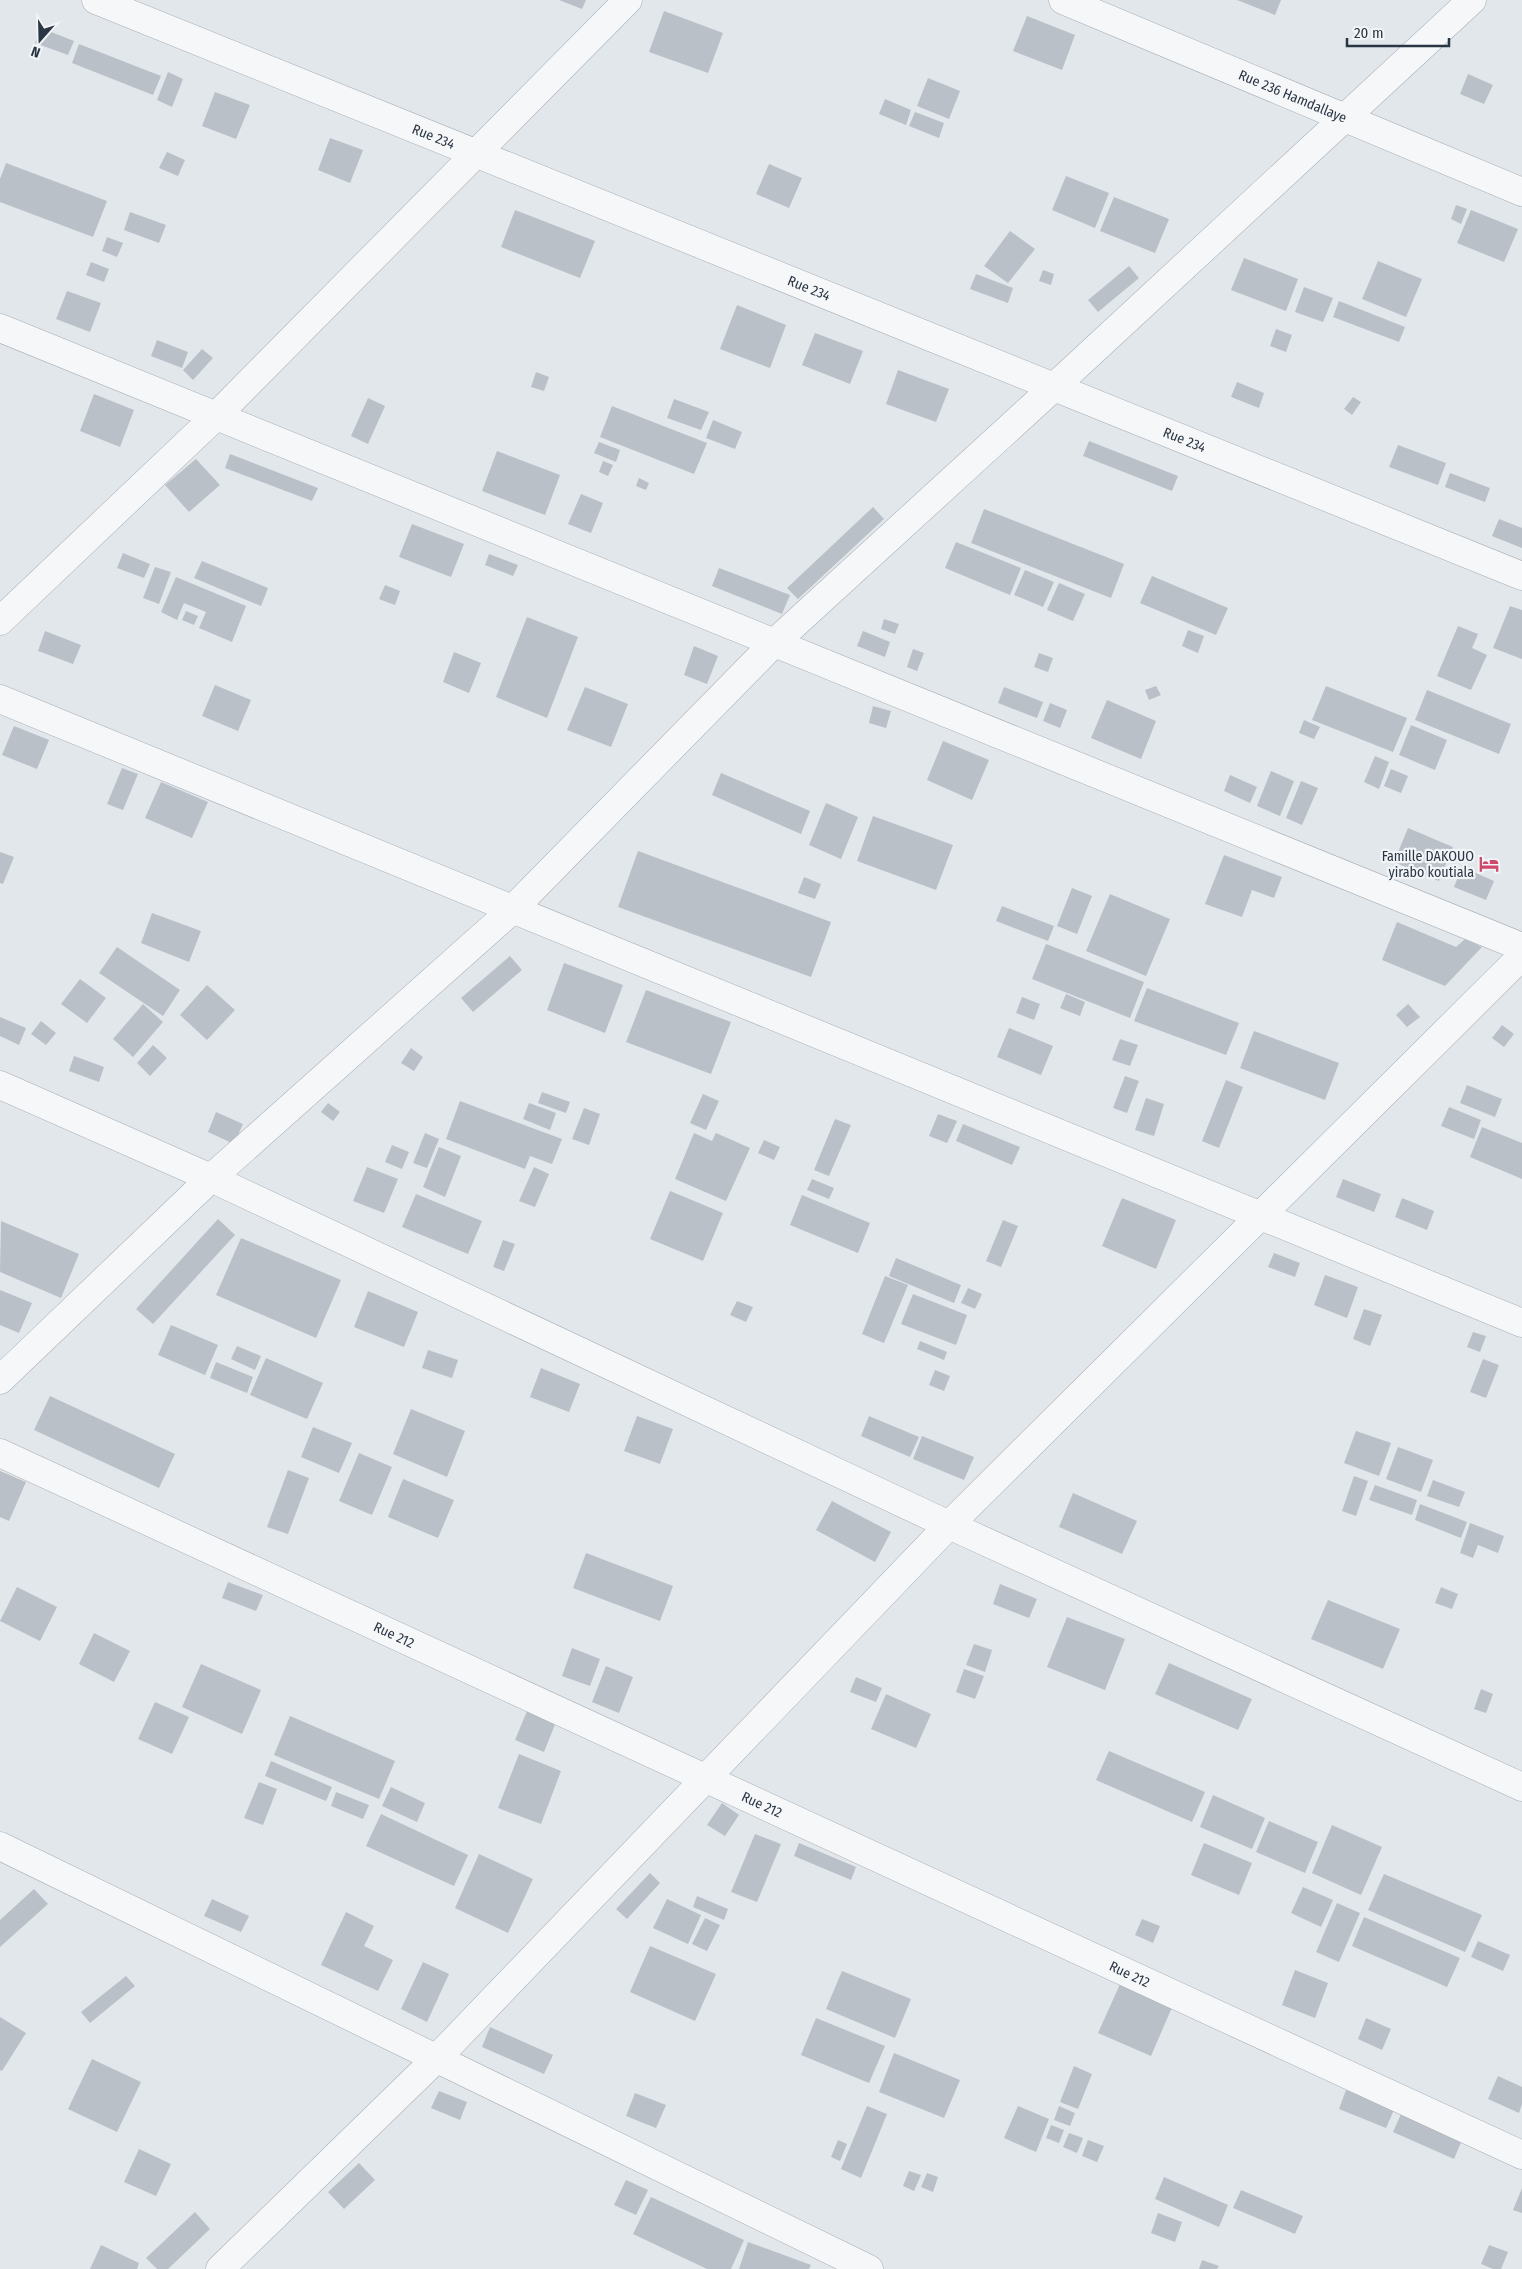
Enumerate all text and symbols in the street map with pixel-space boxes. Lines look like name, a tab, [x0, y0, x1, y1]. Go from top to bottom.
north arrow	[15, 15, 65, 65]
scale bar	[1347, 15, 1450, 47]
text: 20 m	[1354, 24, 1384, 42]
text: N	[29, 42, 43, 61]
street label: Rue 236 Hamdallaye	[1236, 66, 1349, 126]
street label: Rue 234	[410, 120, 457, 153]
street label: Rue 234	[785, 272, 833, 304]
street label: Rue 234	[1161, 424, 1209, 456]
place label: Famille DAKOUO yirabo koutiala	[1382, 848, 1474, 881]
hotel icon: Famille DAKOUO yirabo koutiala	[1478, 853, 1500, 875]
street label: Rue 212	[371, 1618, 417, 1651]
street label: Rue 212	[739, 1788, 785, 1821]
street label: Rue 212	[1107, 1957, 1153, 1991]

